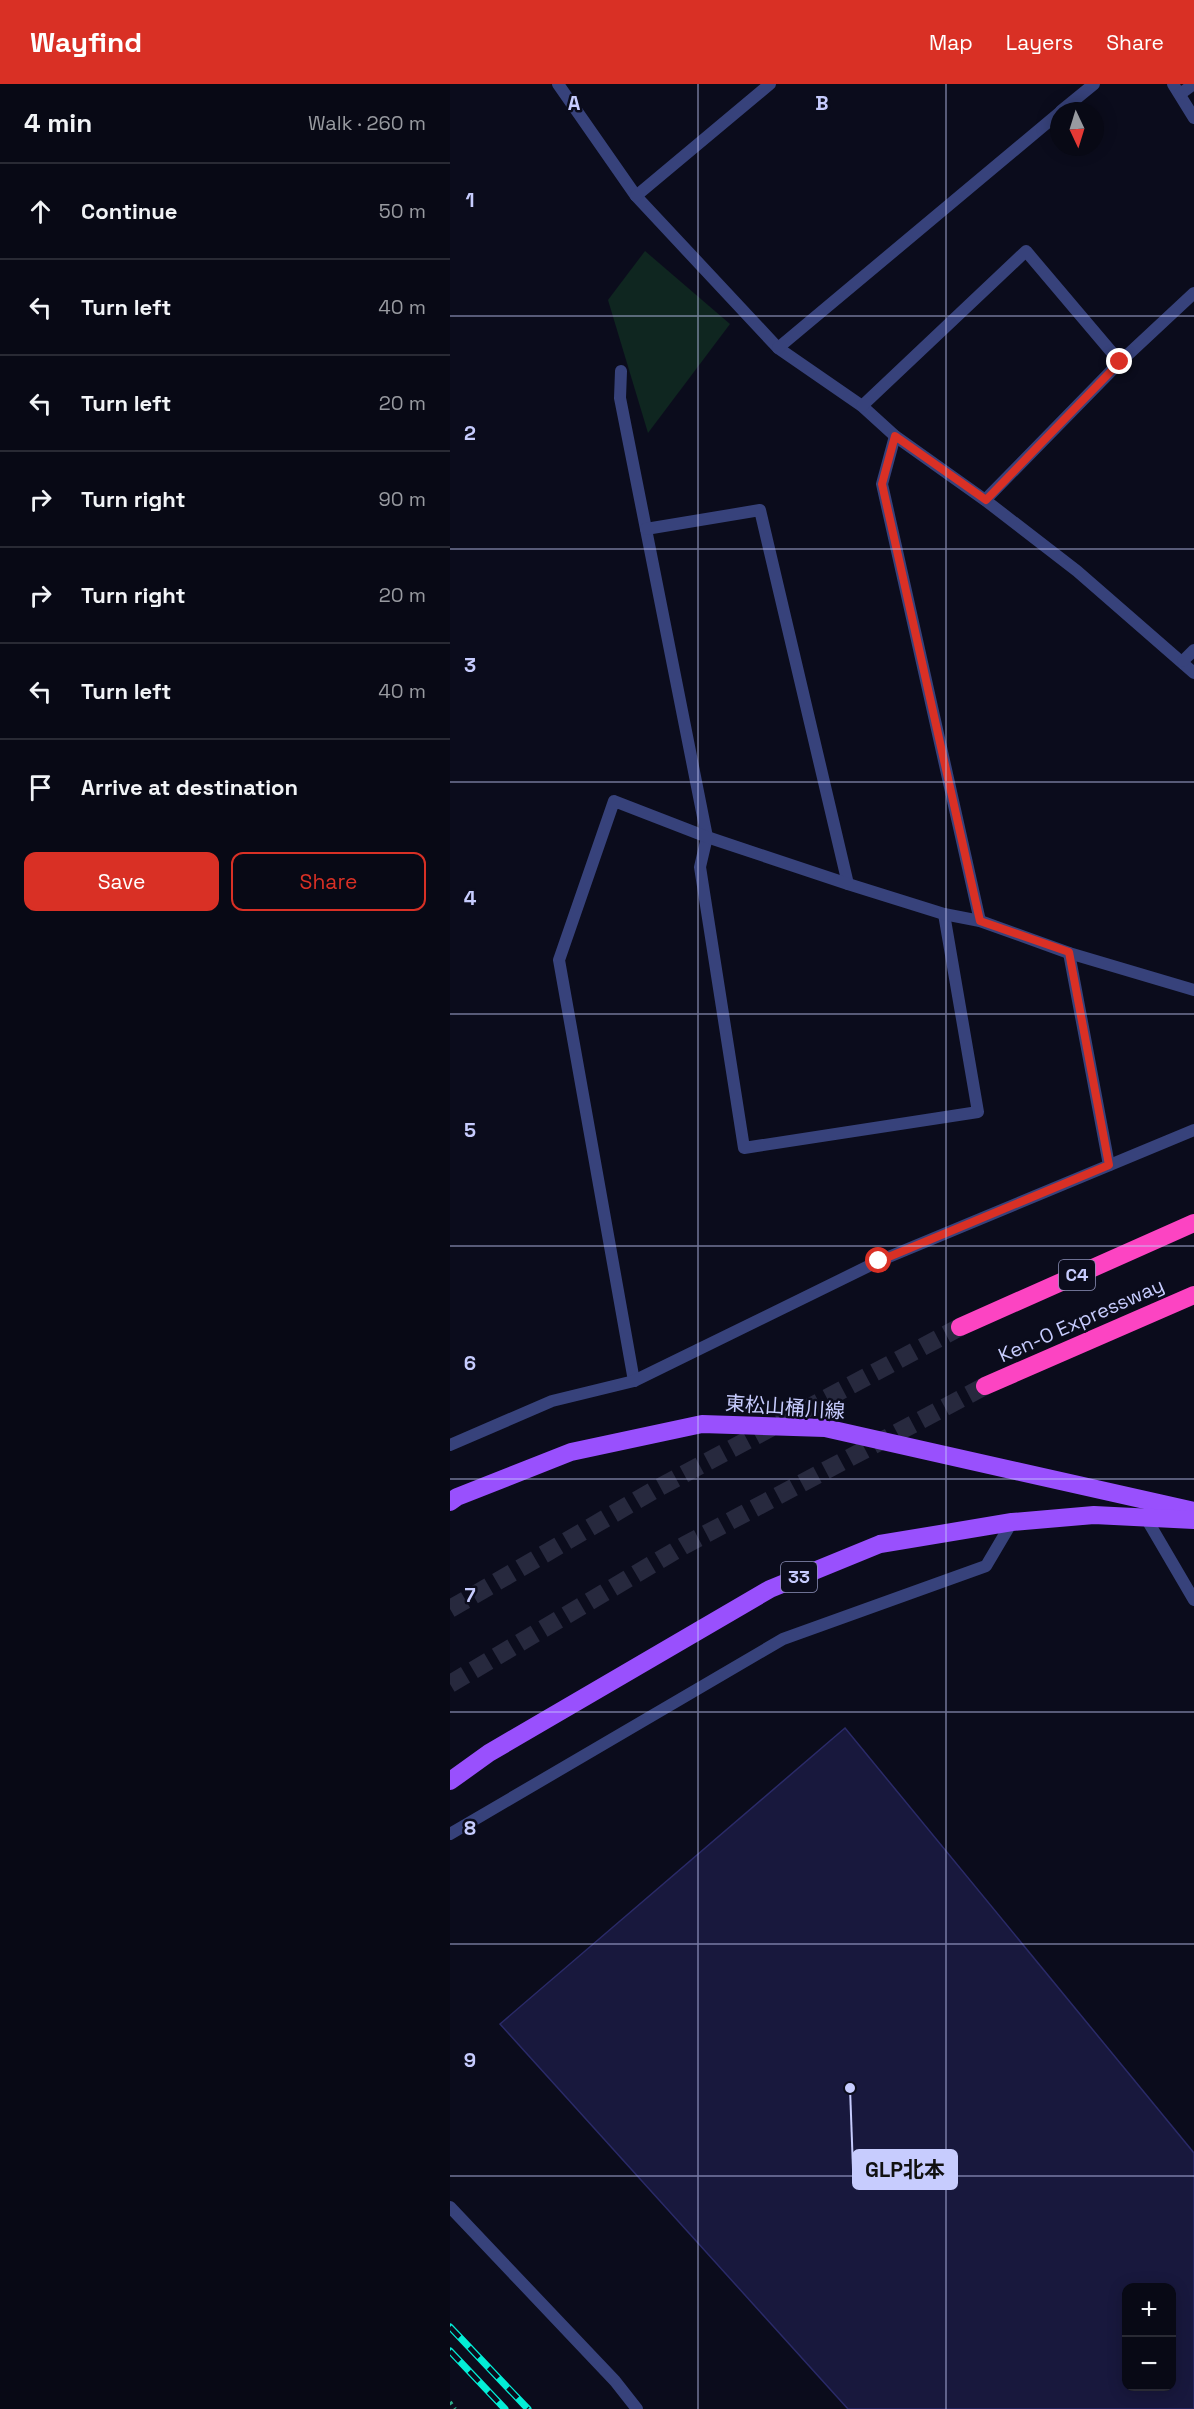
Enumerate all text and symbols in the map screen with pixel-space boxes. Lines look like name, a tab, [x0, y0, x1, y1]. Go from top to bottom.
text: Wayfind	[30, 24, 142, 60]
text: Map	[929, 29, 973, 56]
text: Layers	[1006, 29, 1073, 56]
text: Share	[1106, 29, 1164, 56]
text: A	[568, 90, 581, 116]
text: B	[815, 90, 829, 116]
north arrow	[1050, 102, 1104, 156]
text: 4 min	[24, 106, 92, 140]
text: Walk · 260 m	[308, 110, 426, 136]
text: 1	[465, 187, 475, 213]
icon: ahead	[24, 195, 57, 228]
text: Continue	[81, 197, 177, 225]
text: 50 m	[379, 198, 426, 224]
icon: left	[24, 291, 57, 324]
text: Turn left	[81, 293, 171, 321]
text: 40 m	[378, 294, 426, 320]
route end	[1106, 348, 1132, 374]
icon: left	[24, 387, 57, 420]
text: Turn left	[81, 389, 171, 417]
text: 20 m	[379, 390, 426, 416]
text: 2	[464, 420, 476, 446]
icon: right	[24, 483, 57, 516]
text: Turn right	[81, 485, 186, 513]
text: 90 m	[379, 486, 426, 512]
icon: right	[24, 579, 57, 612]
text: Turn right	[81, 581, 186, 609]
text: 20 m	[379, 582, 426, 608]
text: 3	[464, 652, 476, 678]
icon: left	[24, 675, 57, 708]
text: Turn left	[81, 677, 171, 705]
text: 40 m	[378, 678, 426, 704]
icon: arrive	[24, 771, 57, 804]
text: Arrive at destination	[81, 773, 298, 801]
button: Save	[24, 852, 219, 911]
button: Share	[231, 852, 426, 911]
text: 4	[464, 885, 477, 911]
text: 5	[464, 1117, 476, 1143]
route start	[865, 1247, 891, 1273]
road number: C4	[1059, 1260, 1095, 1290]
street label: Ken-O Expressway	[994, 1272, 1168, 1368]
text: 6	[464, 1350, 476, 1376]
street label: 東松山桶川線	[724, 1390, 846, 1424]
road number: 33	[781, 1562, 817, 1592]
text: 7	[464, 1582, 476, 1608]
text: 8	[464, 1815, 476, 1841]
text: 9	[464, 2047, 476, 2073]
callout: GLP北本	[853, 2150, 957, 2189]
text: GLP北本	[865, 2156, 945, 2183]
map controls	[1122, 2283, 1176, 2391]
button: +	[1122, 2283, 1176, 2337]
button: −	[1122, 2337, 1176, 2391]

